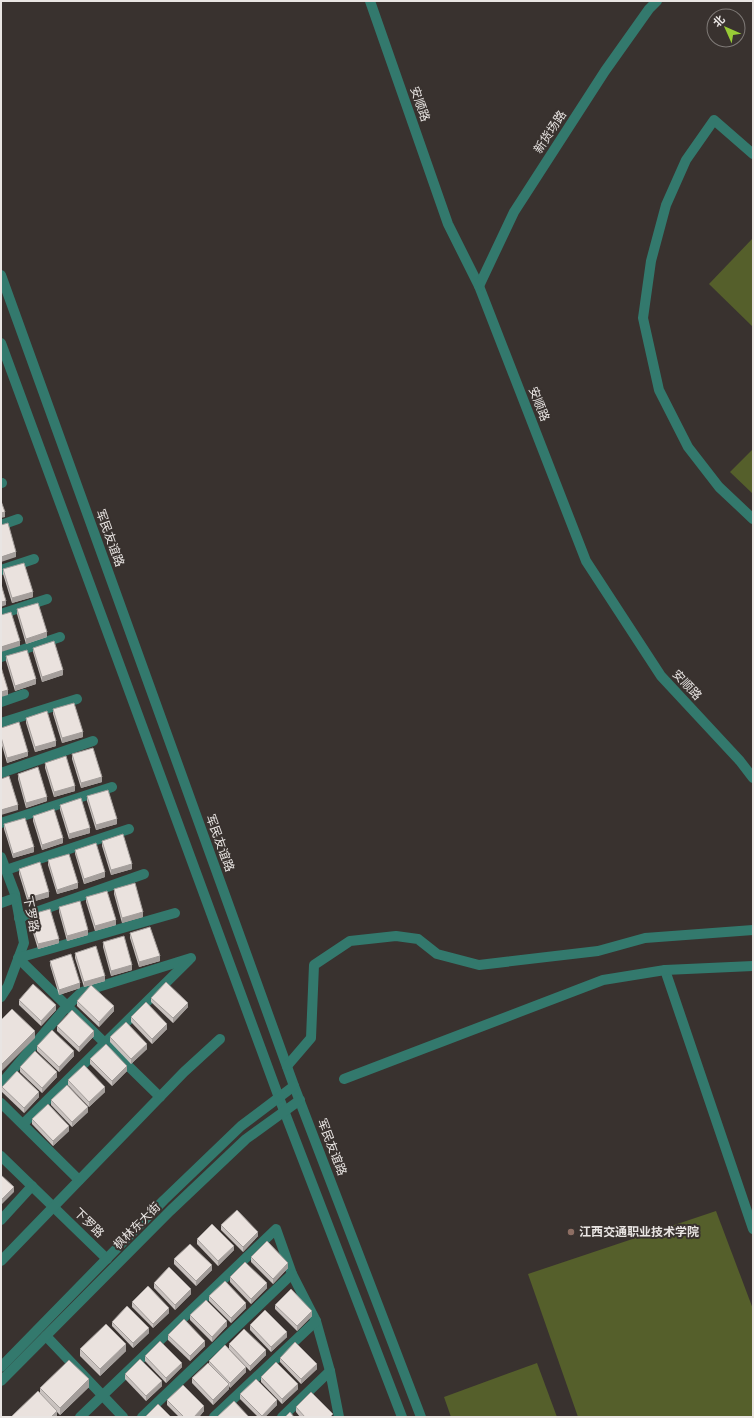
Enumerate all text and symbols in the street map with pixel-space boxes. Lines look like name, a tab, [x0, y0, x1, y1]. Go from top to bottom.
north arrow	[706, 8, 746, 48]
text: 北	[711, 13, 728, 30]
street label: 安顺路	[408, 85, 432, 123]
street label: 新货场路	[531, 108, 569, 156]
street label: 安顺路	[526, 385, 552, 423]
street label: 军民友谊路	[93, 507, 127, 569]
street label: 安顺路	[670, 667, 704, 703]
street label: 军民友谊路	[203, 812, 237, 874]
street label: 下罗路	[21, 895, 41, 933]
street label: 军民友谊路	[315, 1116, 349, 1178]
street label: 枫林东大街	[111, 1200, 163, 1252]
street label: 下罗路	[71, 1205, 107, 1241]
place label: 江西交通职业技术学院	[579, 1225, 699, 1239]
marker: 江西交通职业技术学院	[566, 1227, 576, 1237]

